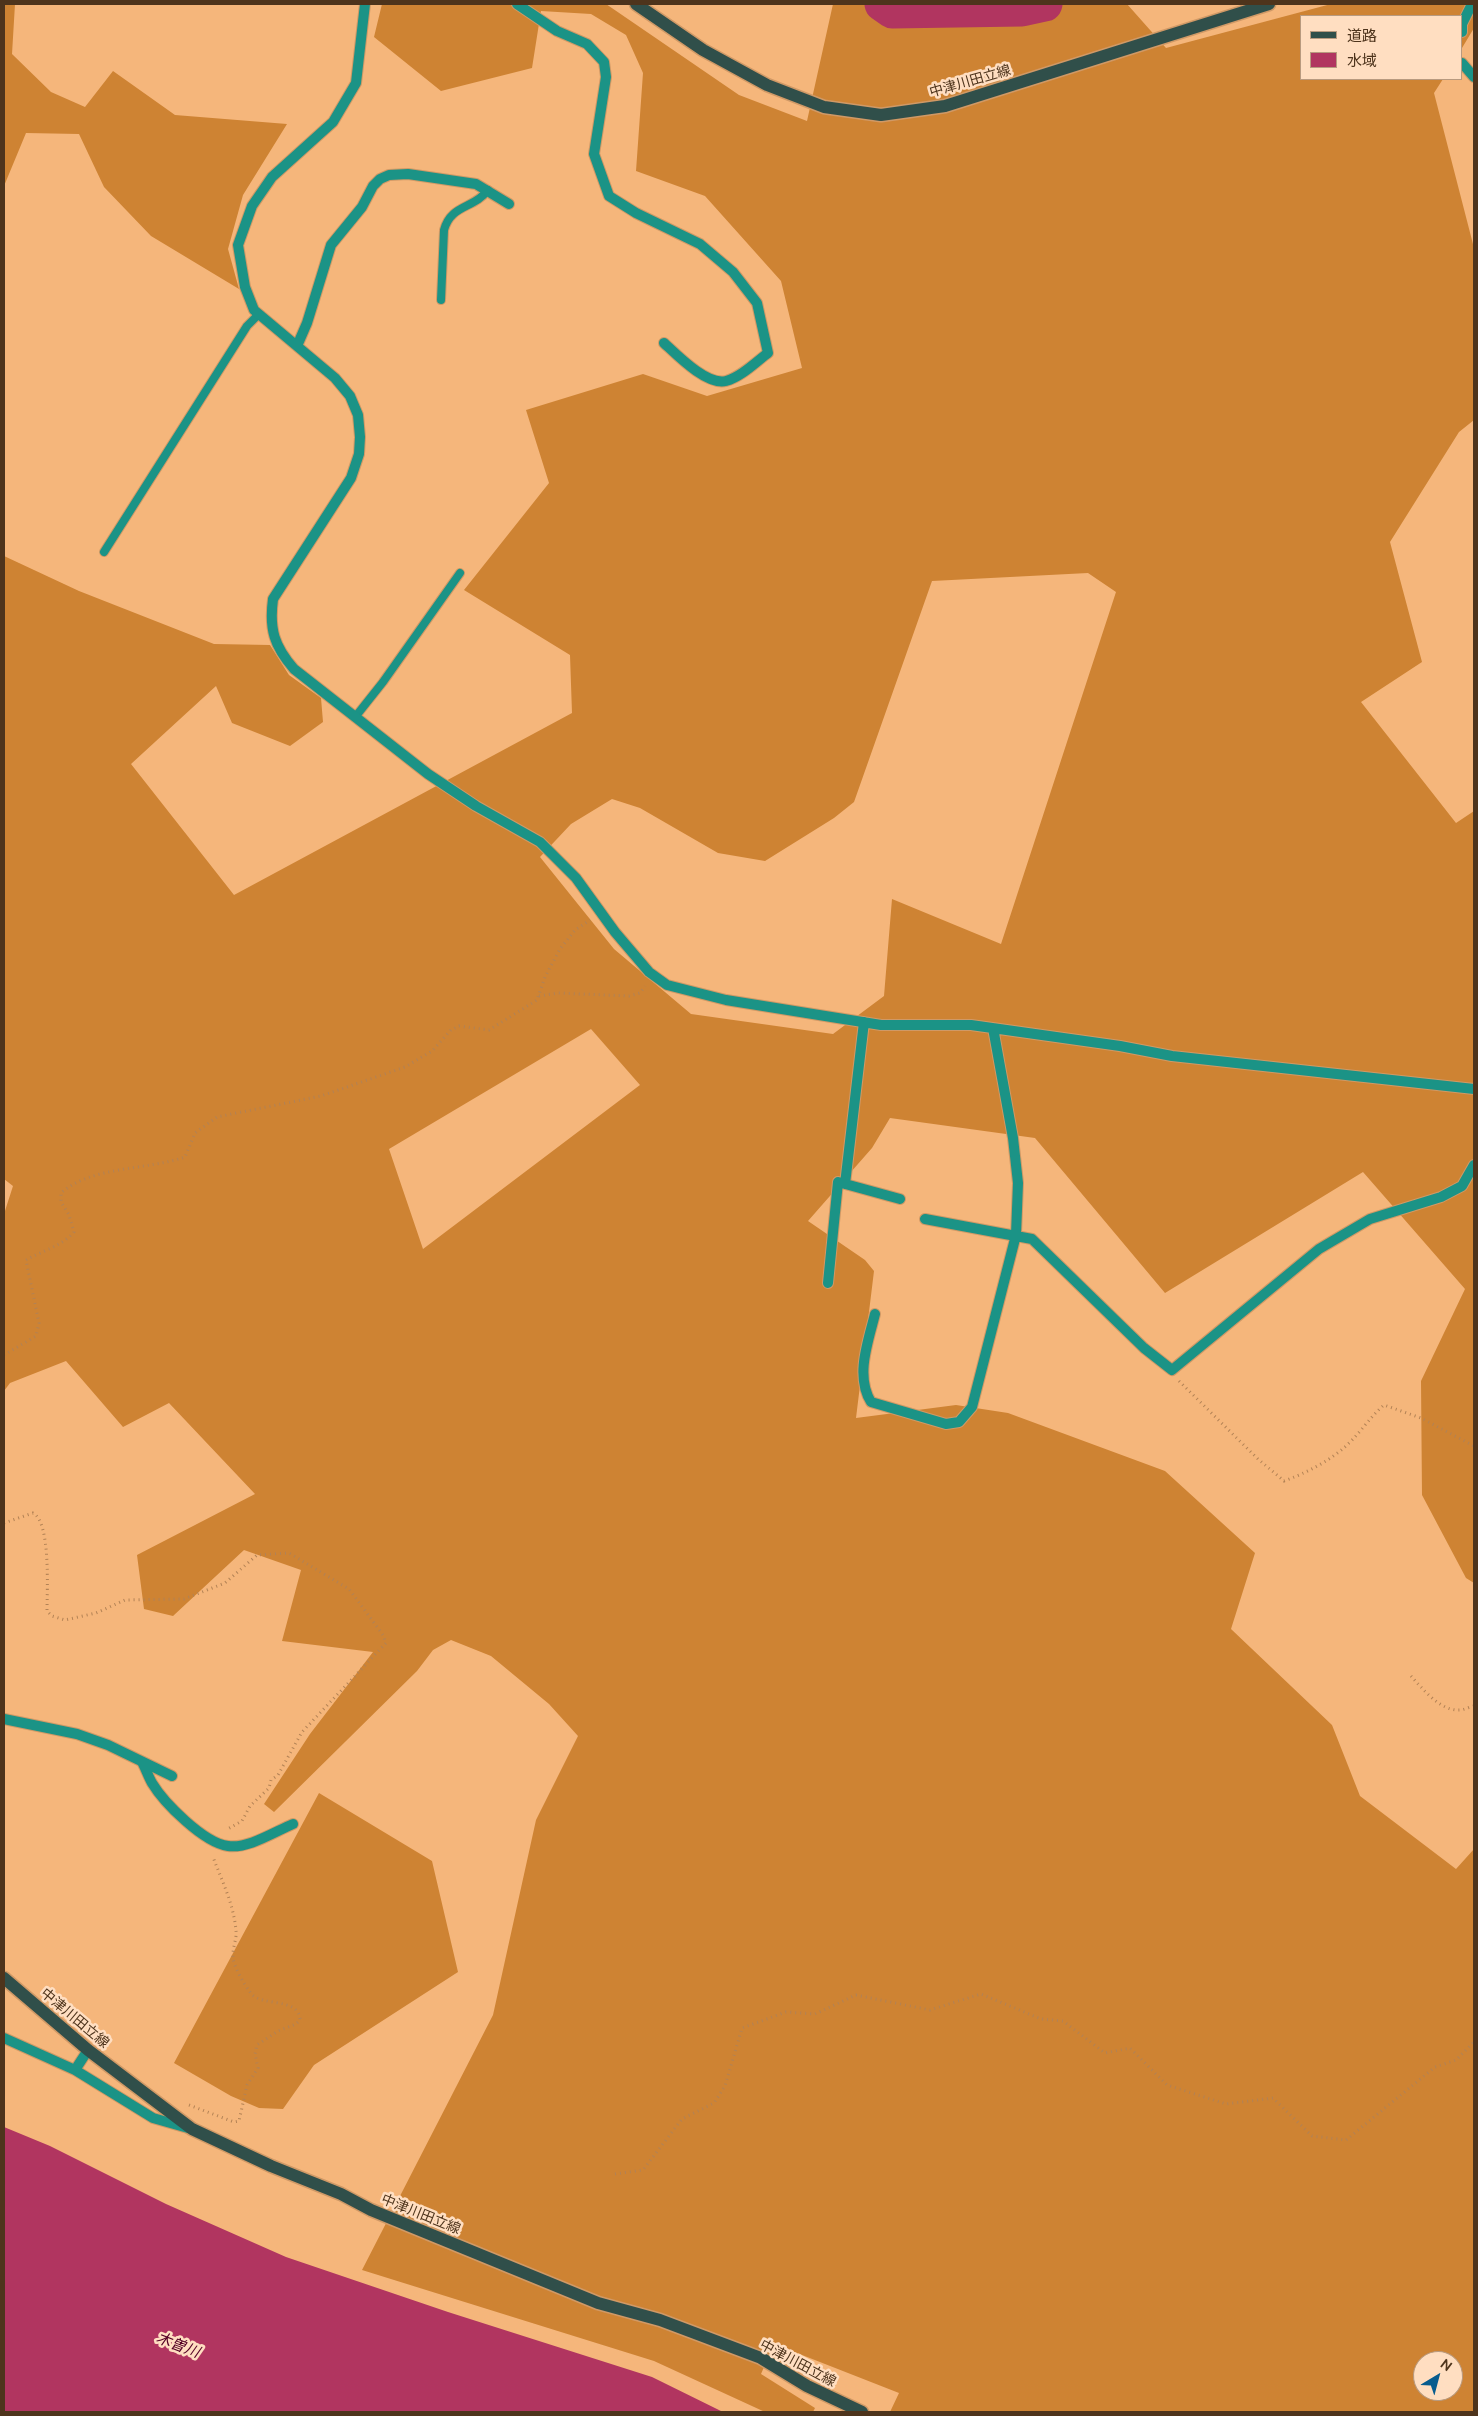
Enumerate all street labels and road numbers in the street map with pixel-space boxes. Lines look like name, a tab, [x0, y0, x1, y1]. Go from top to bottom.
street label: 中津川田立線	[927, 61, 1013, 101]
street label: 中津川田立線	[37, 1985, 113, 2051]
street label: 中津川田立線	[379, 2190, 463, 2238]
street label: 中津川田立線	[757, 2336, 839, 2390]

